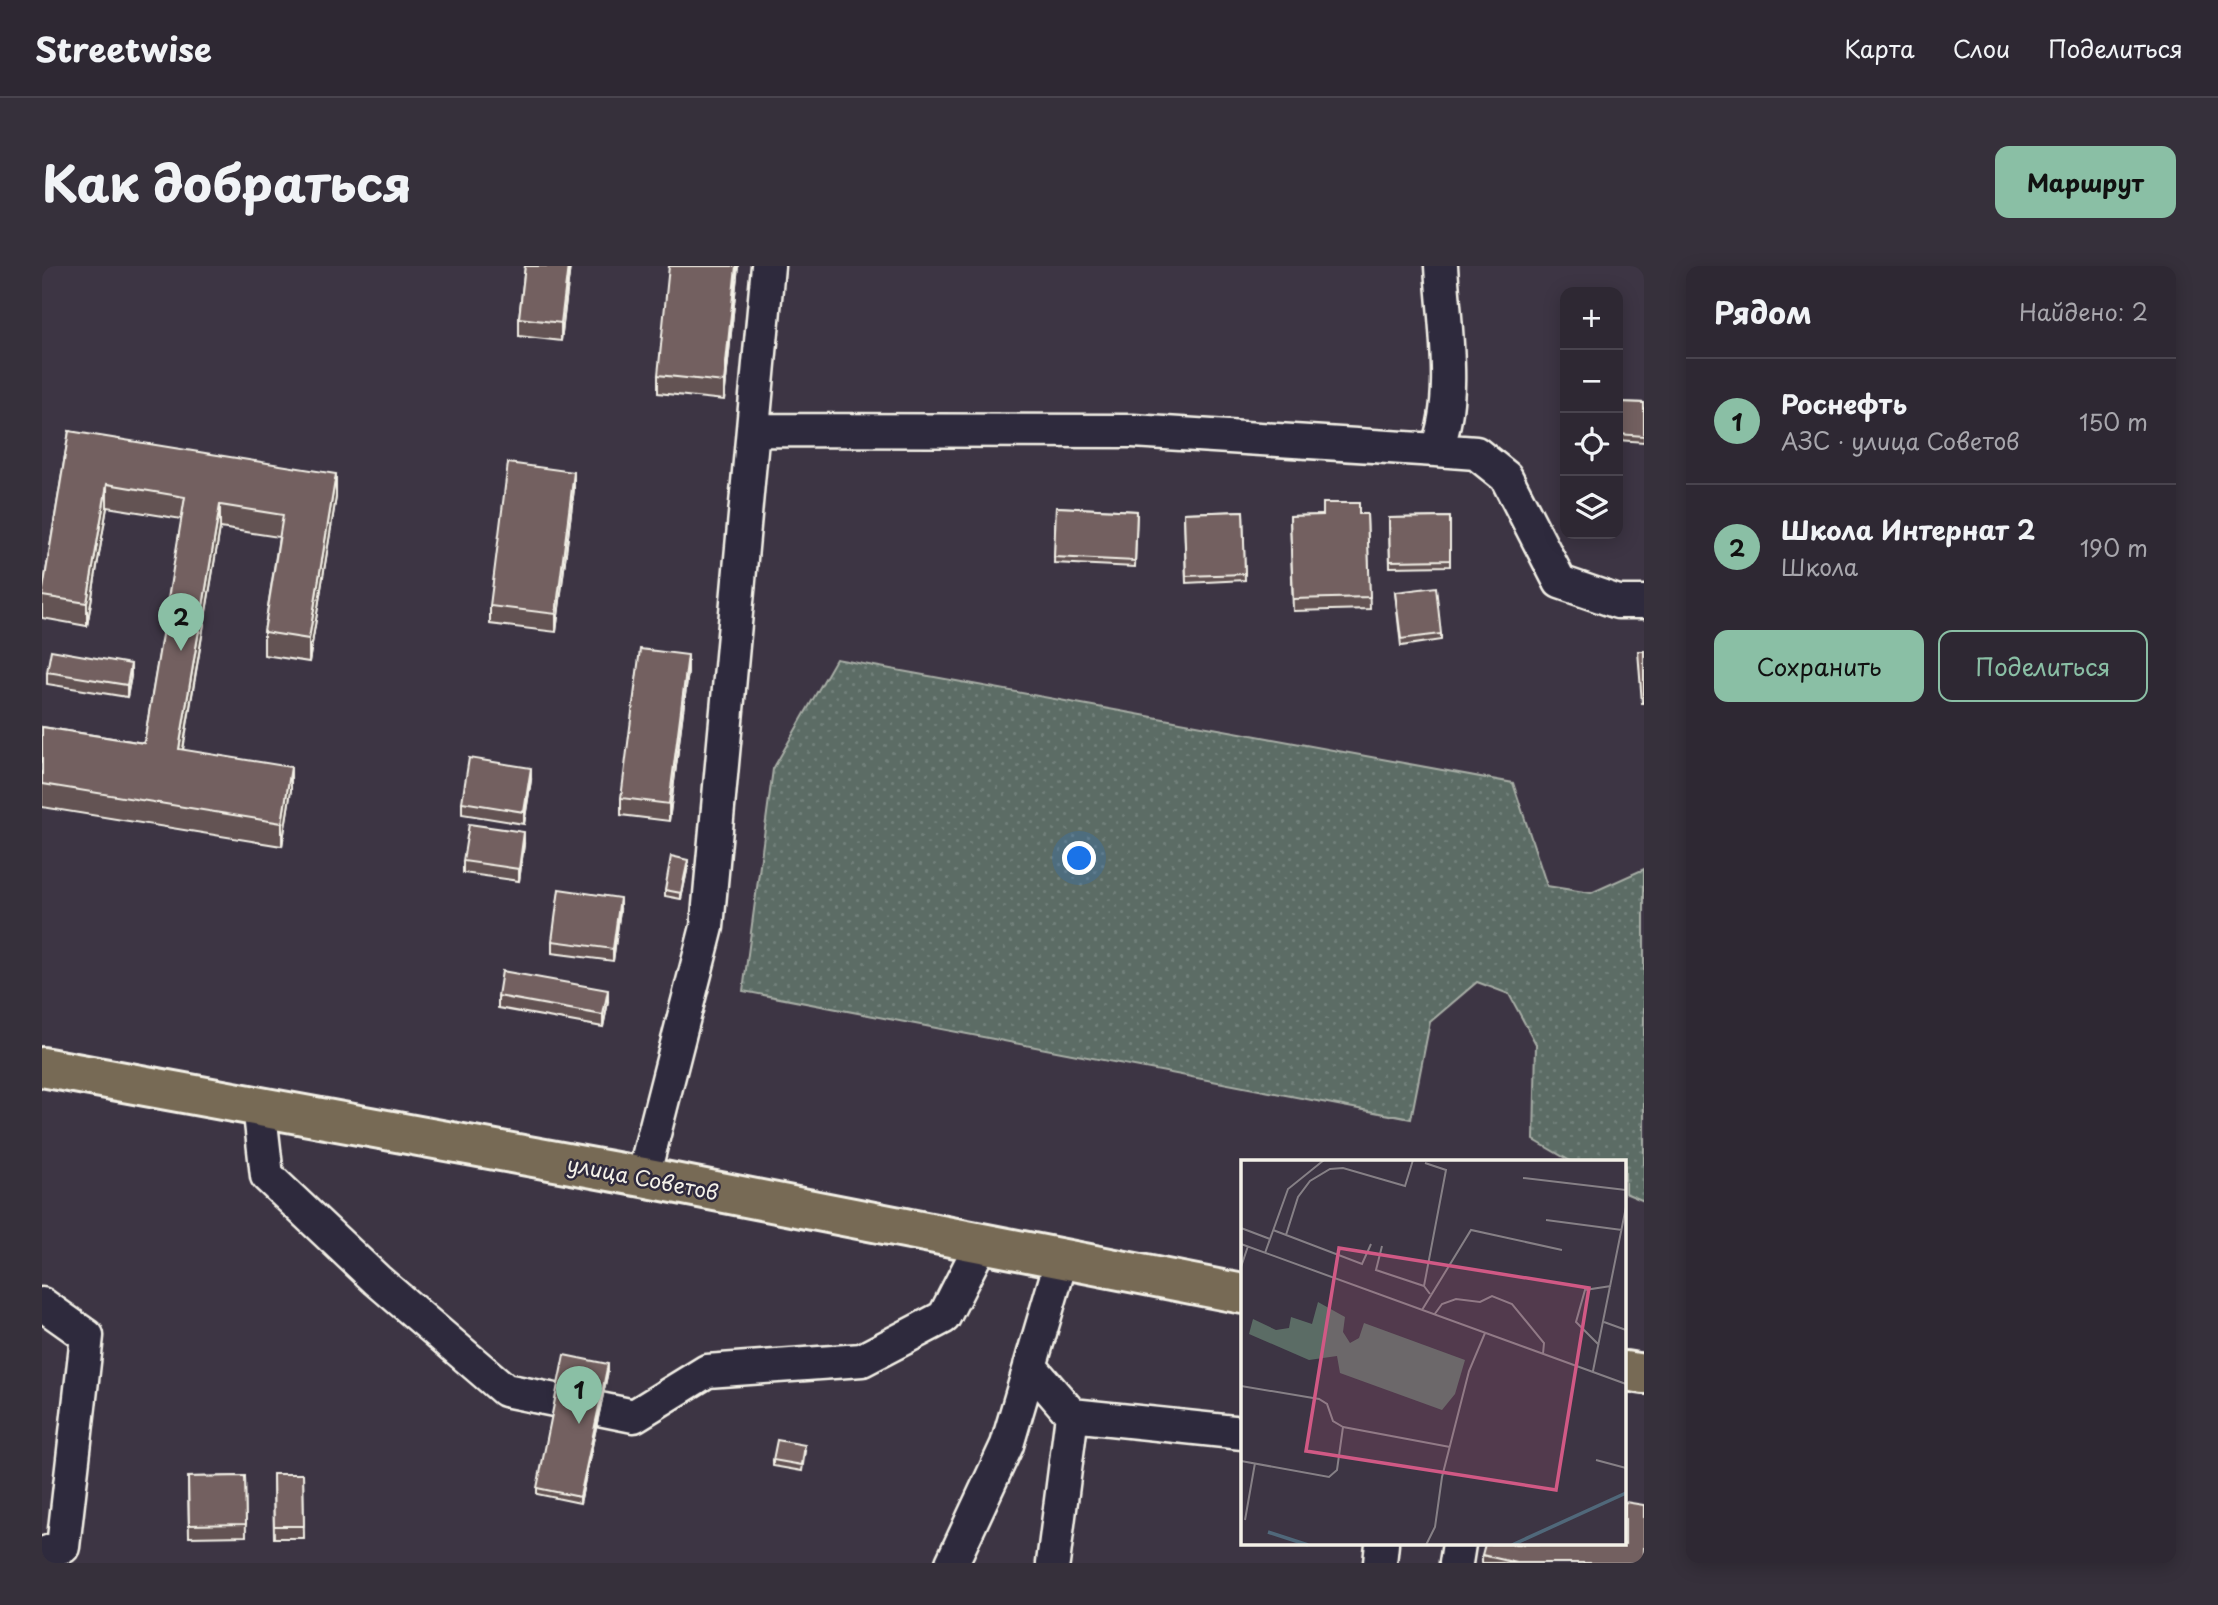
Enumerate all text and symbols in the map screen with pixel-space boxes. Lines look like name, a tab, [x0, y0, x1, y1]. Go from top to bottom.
text: Streetwise	[35, 23, 212, 73]
text: Карта	[1844, 30, 1915, 66]
text: Слои	[1953, 30, 2010, 66]
text: Поделиться	[2048, 30, 2183, 66]
text: Как добраться	[42, 145, 412, 219]
button: Маршрут	[1995, 146, 2176, 218]
map controls	[1560, 287, 1623, 539]
button: +	[1560, 287, 1623, 350]
text: Рядом	[1714, 289, 1812, 334]
text: Найдено: 2	[2019, 294, 2148, 329]
button: −	[1560, 350, 1623, 413]
text: Роснефть	[1781, 384, 1907, 423]
text: 1	[1732, 404, 1743, 439]
text: 150 m	[2079, 404, 2148, 439]
button: locate	[1560, 413, 1623, 476]
text: АЗС · улица Советов	[1781, 423, 2019, 458]
button: layers	[1560, 476, 1623, 539]
text: Школа Интернат 2	[1781, 510, 2035, 549]
text: 2	[1729, 530, 1745, 565]
text: 190 m	[2080, 530, 2148, 565]
text: Школа	[1781, 549, 1858, 584]
pin: 2	[158, 593, 204, 651]
button: Сохранить	[1714, 630, 1924, 702]
button: Поделиться	[1938, 630, 2148, 702]
your location	[1062, 841, 1096, 875]
street label: улица Советов	[565, 1147, 721, 1207]
inset map	[1241, 1160, 1626, 1546]
pin: 1	[556, 1366, 602, 1424]

